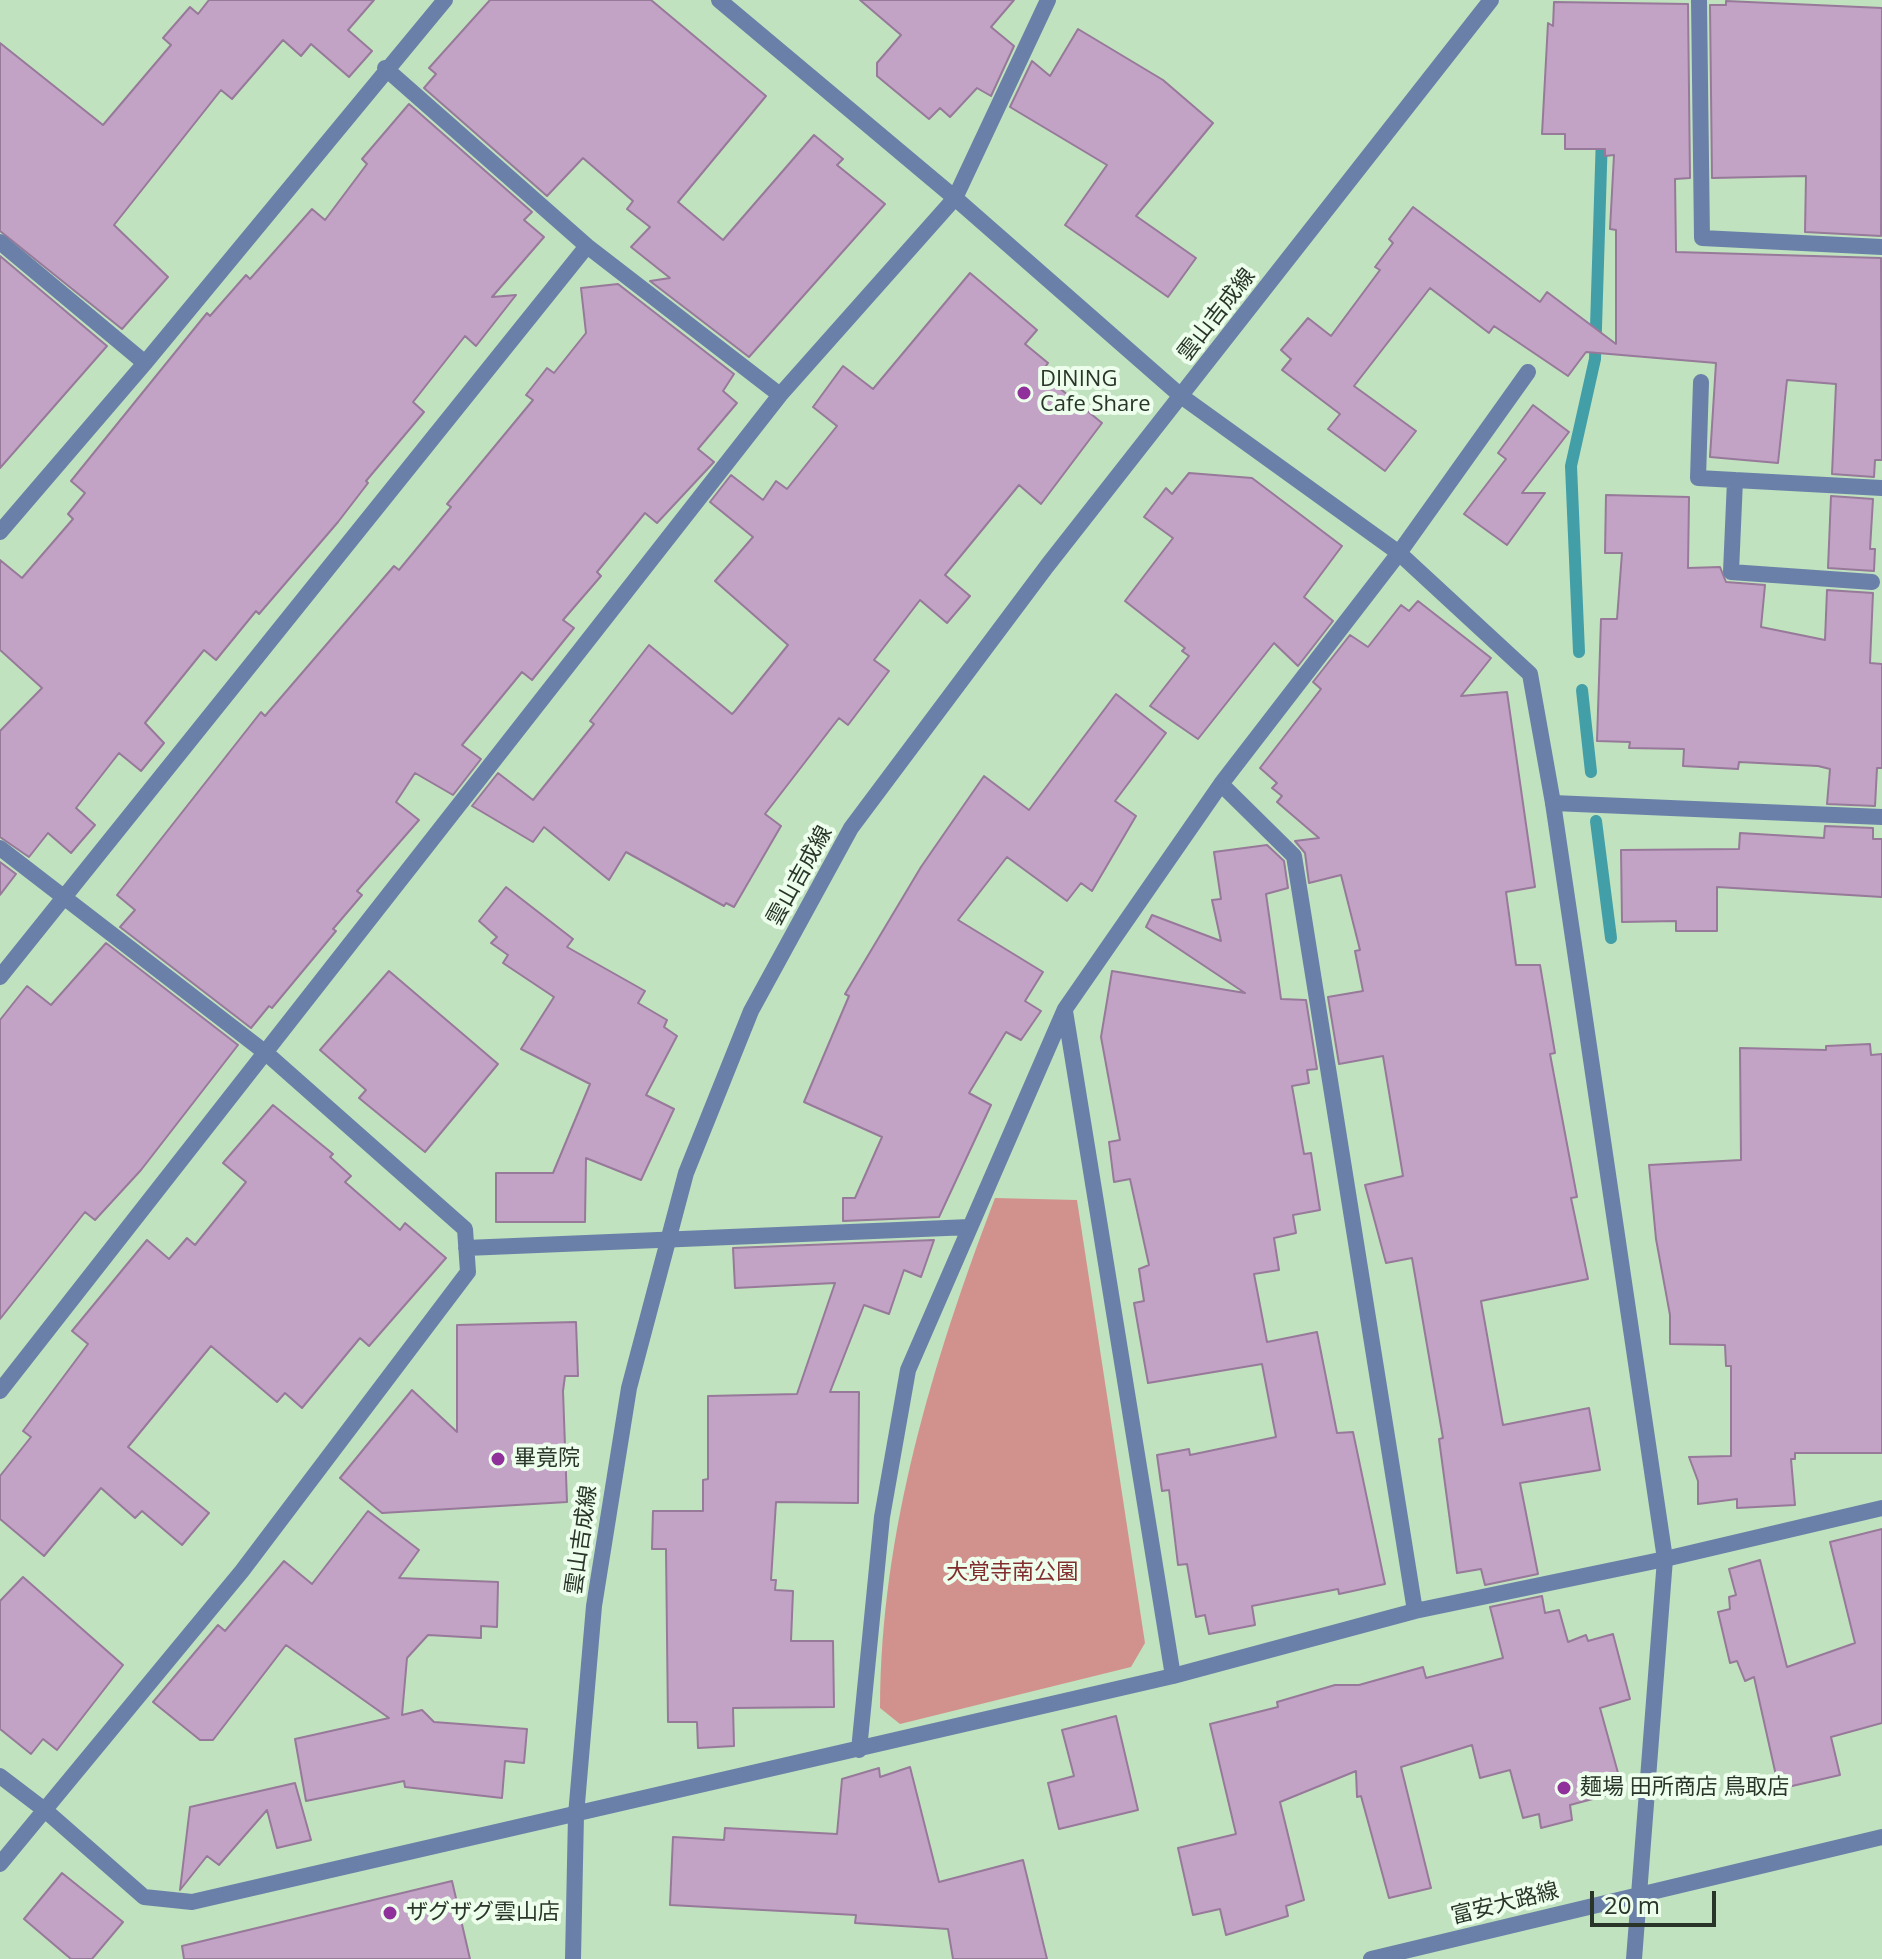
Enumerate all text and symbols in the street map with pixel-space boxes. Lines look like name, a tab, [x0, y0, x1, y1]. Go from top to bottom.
street label: 雲山吉成線	[1173, 264, 1261, 366]
place label: DINING Cafe Share	[1040, 367, 1151, 418]
marker: DINING Cafe Share	[1015, 384, 1033, 402]
street label: 雲山吉成線	[762, 821, 838, 931]
place label: 畢竟院	[514, 1446, 580, 1472]
marker: 畢竟院	[489, 1450, 507, 1468]
street label: 雲山吉成線	[561, 1484, 603, 1596]
park label: 大覚寺南公園	[946, 1560, 1078, 1586]
place label: 麺場 田所商店 鳥取店	[1580, 1775, 1789, 1801]
marker: 麺場 田所商店 鳥取店	[1555, 1779, 1573, 1797]
scale bar	[1594, 1875, 1720, 1925]
street label: 富安大路線	[1448, 1878, 1562, 1930]
text: 20 m	[1604, 1888, 1660, 1921]
place label: ザグザグ雲山店	[406, 1900, 560, 1926]
marker: ザグザグ雲山店	[381, 1904, 399, 1922]

